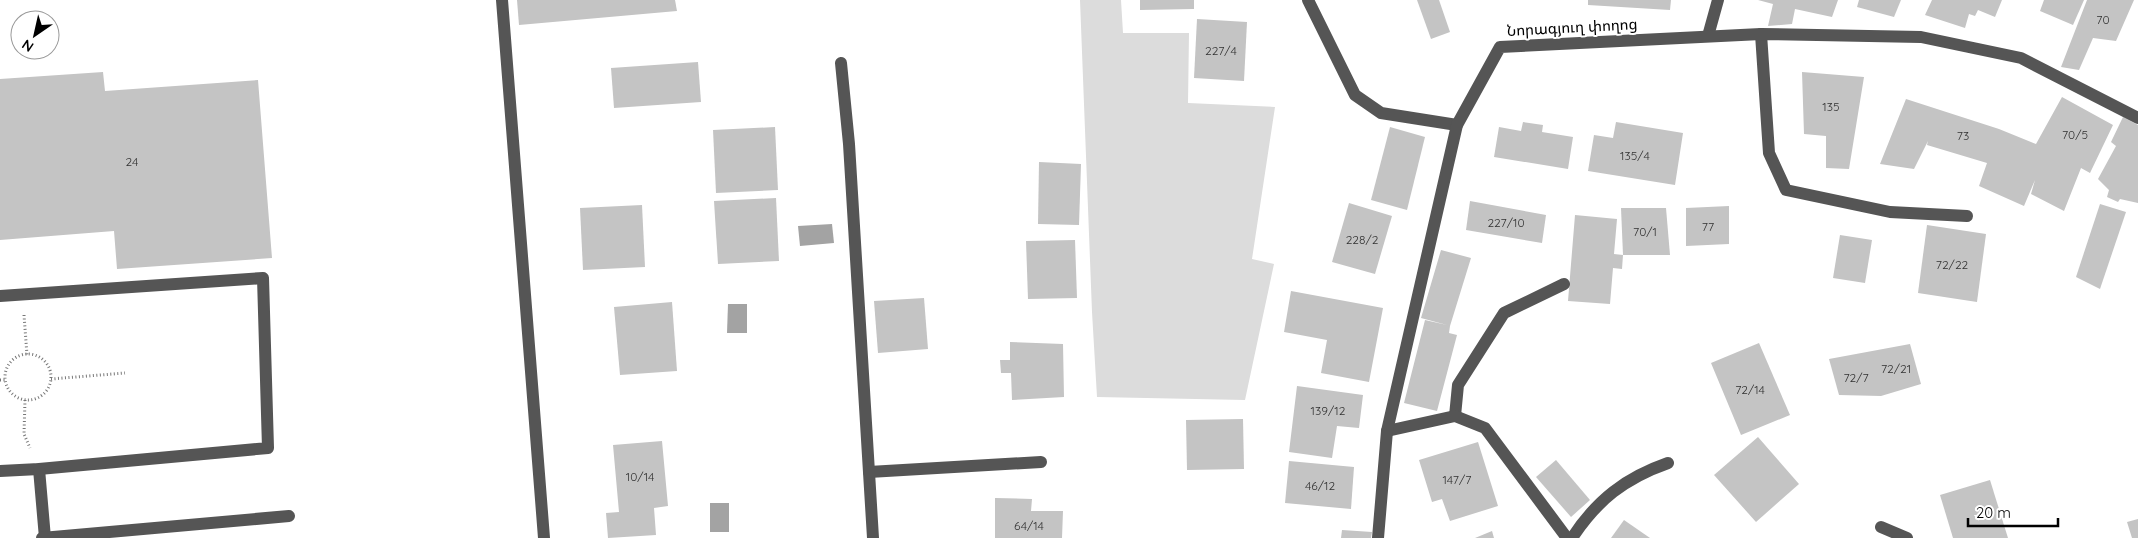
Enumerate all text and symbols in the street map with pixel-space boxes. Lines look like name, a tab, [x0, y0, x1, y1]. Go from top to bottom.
north arrow	[10, 10, 60, 60]
house number: 70	[2096, 12, 2110, 27]
street label: Նորագյուղ փողոց	[1506, 14, 1638, 40]
text: N	[18, 35, 37, 56]
house number: 227/4	[1205, 43, 1237, 58]
house number: 135	[1822, 99, 1840, 114]
house number: 70/5	[2062, 127, 2088, 142]
house number: 73	[1957, 128, 1969, 143]
house number: 135/4	[1620, 148, 1650, 163]
house number: 24	[126, 154, 138, 169]
house number: 227/10	[1487, 215, 1525, 230]
house number: 77	[1702, 219, 1714, 234]
house number: 70/1	[1633, 224, 1657, 239]
house number: 228/2	[1346, 232, 1379, 247]
house number: 72/22	[1936, 257, 1969, 272]
house number: 72/21	[1881, 361, 1911, 376]
house number: 72/7	[1843, 370, 1869, 385]
house number: 72/14	[1735, 382, 1765, 397]
house number: 139/12	[1311, 403, 1346, 418]
house number: 10/14	[626, 469, 654, 484]
house number: 147/7	[1443, 472, 1471, 487]
house number: 46/12	[1305, 478, 1335, 493]
scale bar	[1968, 496, 2058, 528]
text: 20 m	[1976, 503, 2011, 522]
house number: 64/14	[1014, 518, 1044, 533]

